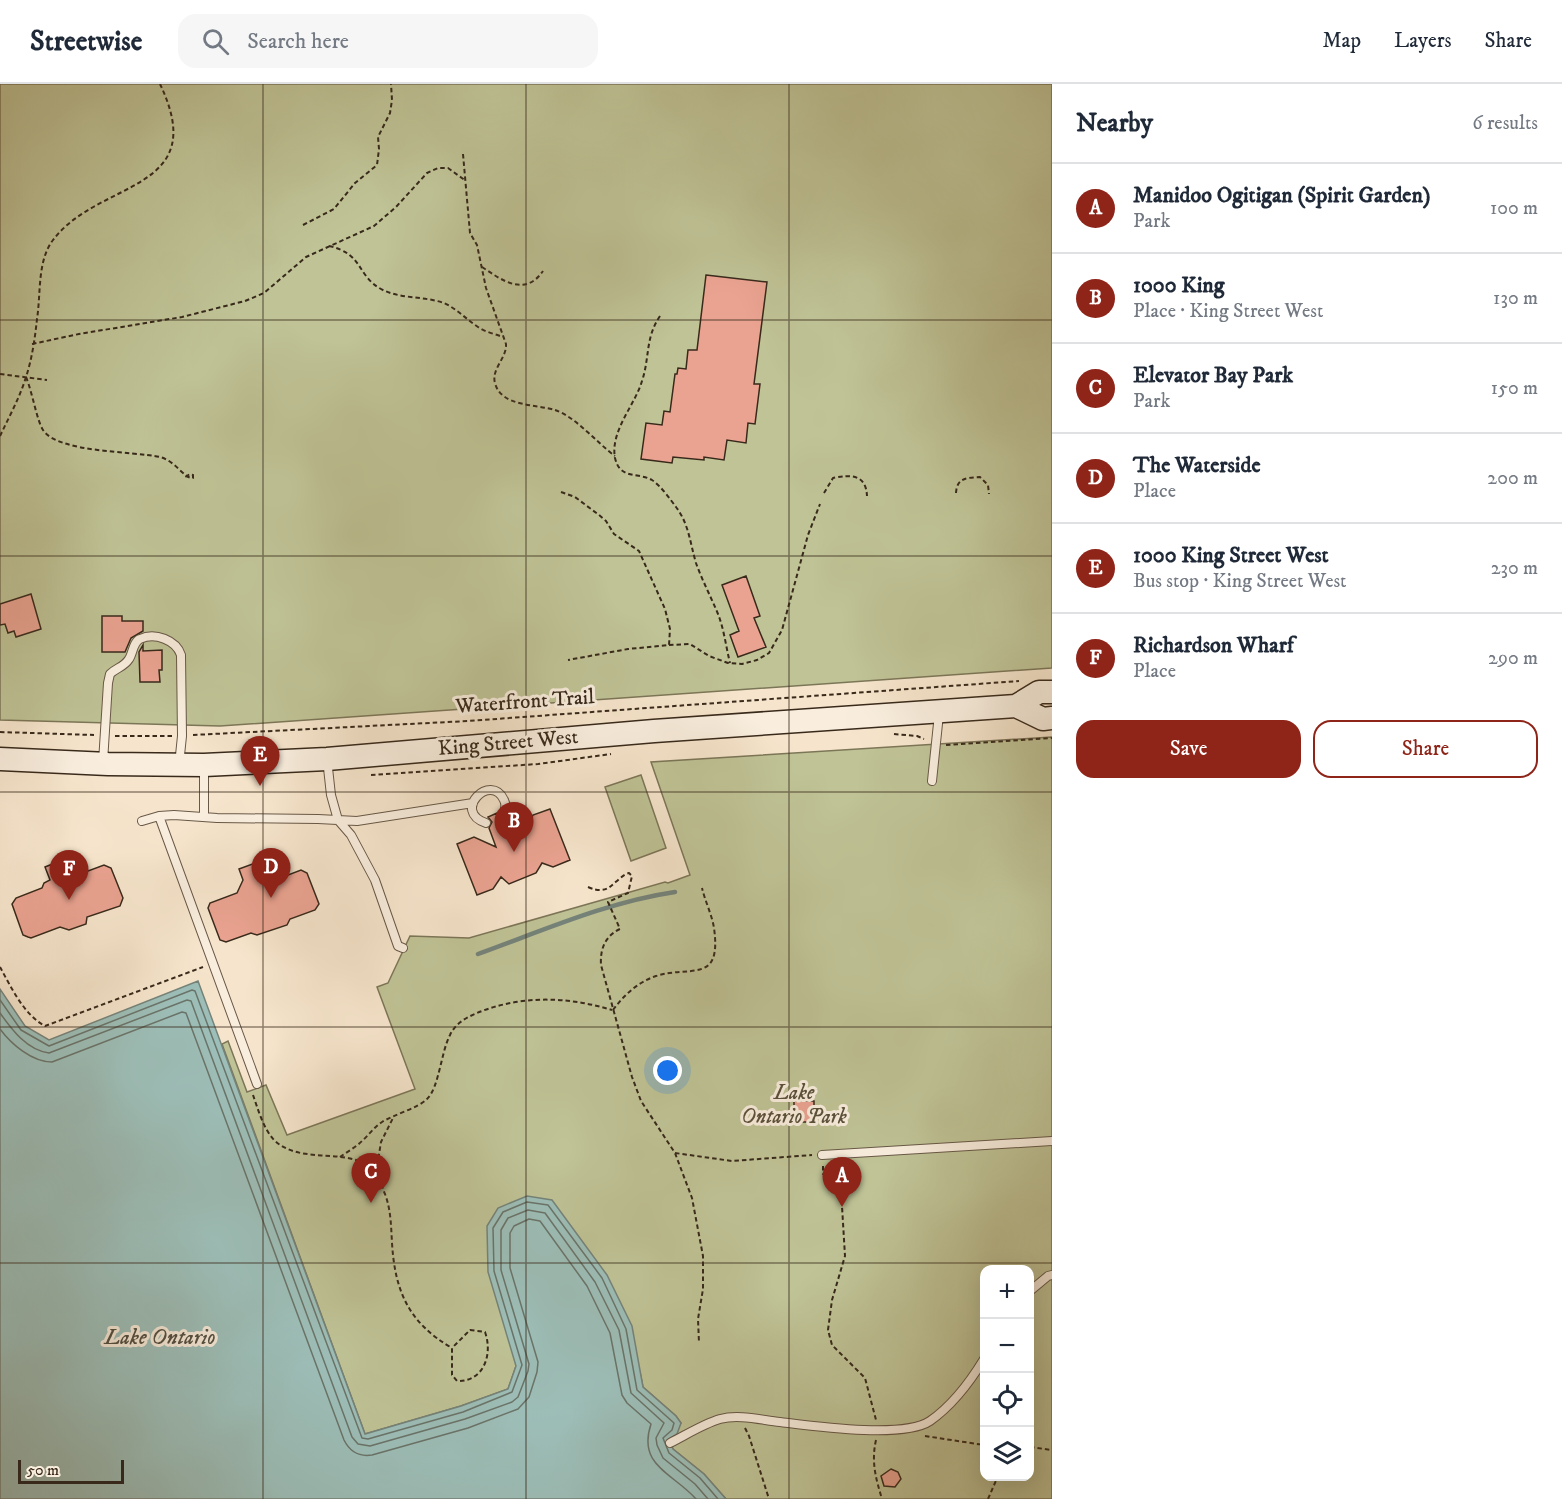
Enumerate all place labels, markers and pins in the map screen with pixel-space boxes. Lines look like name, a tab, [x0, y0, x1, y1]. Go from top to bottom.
pin: E	[240, 736, 280, 786]
pin: B	[494, 802, 534, 852]
pin: D	[252, 848, 290, 898]
pin: F	[50, 850, 88, 900]
pin: C	[352, 1154, 391, 1203]
pin: A	[822, 1158, 862, 1207]

